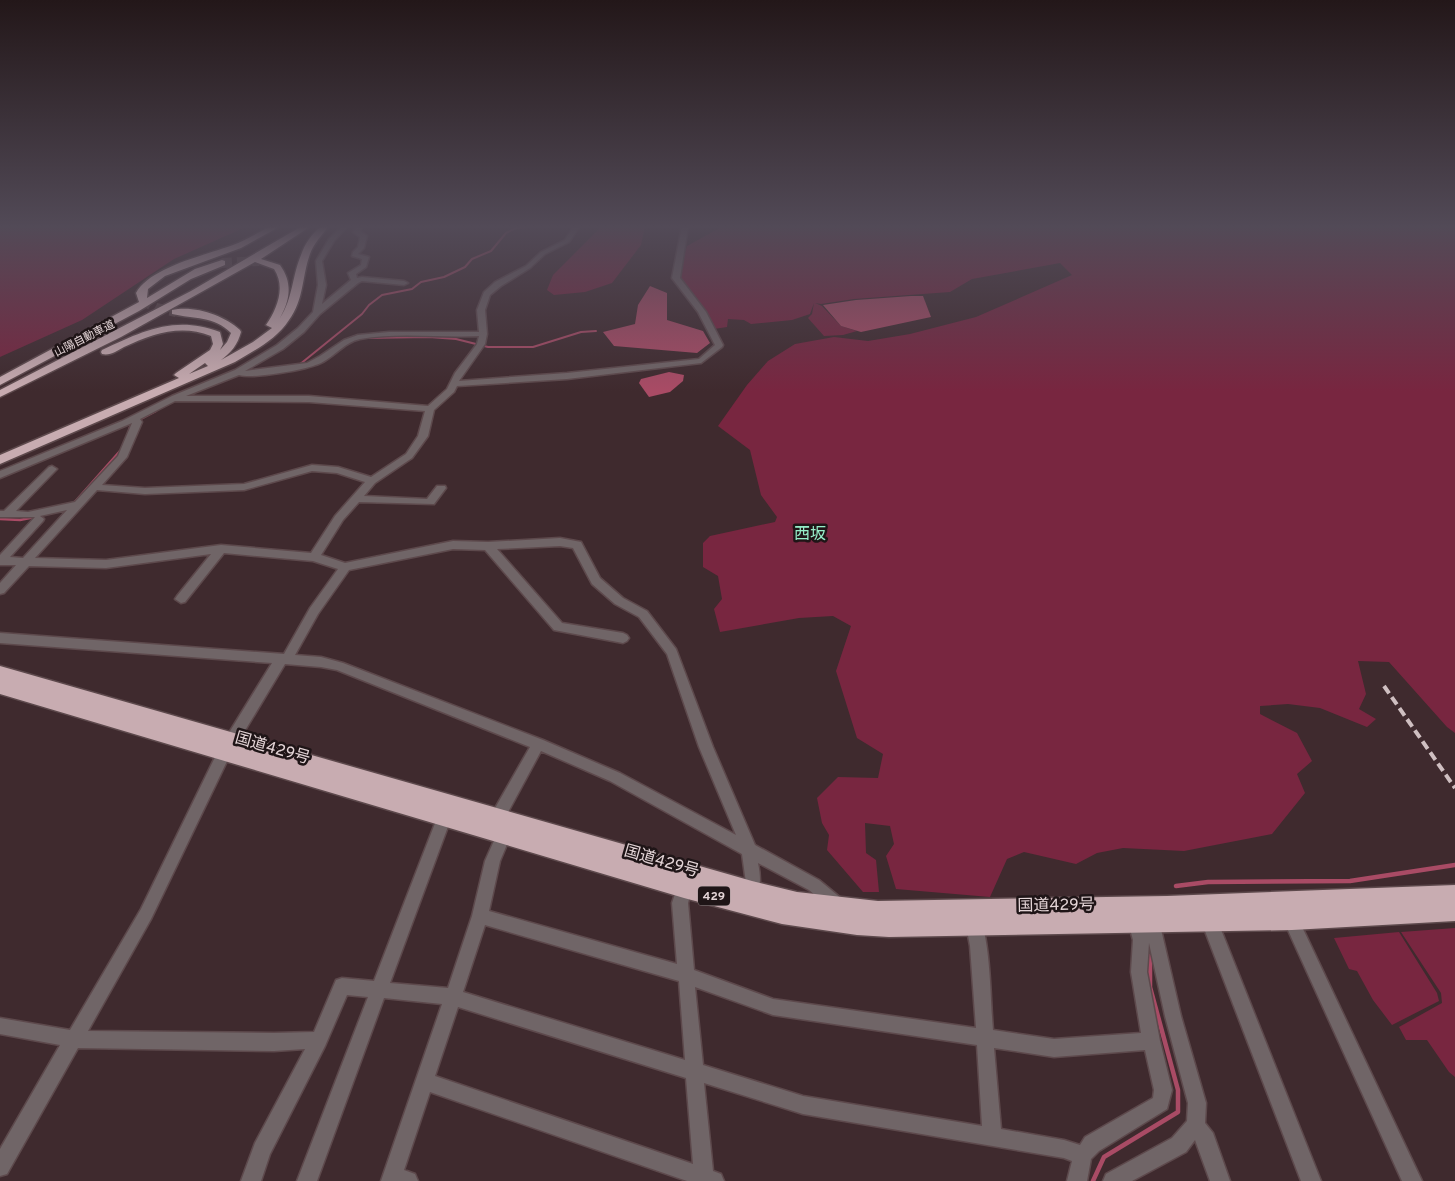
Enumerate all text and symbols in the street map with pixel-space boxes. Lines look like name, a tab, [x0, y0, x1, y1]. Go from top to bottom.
street label: 山陽自動車道	[52, 318, 117, 360]
district label: 西坂	[794, 525, 826, 545]
street label: 国道429号	[233, 729, 312, 769]
street label: 国道429号	[622, 842, 701, 882]
road number: 429	[698, 886, 730, 906]
street label: 国道429号	[1017, 895, 1095, 917]

